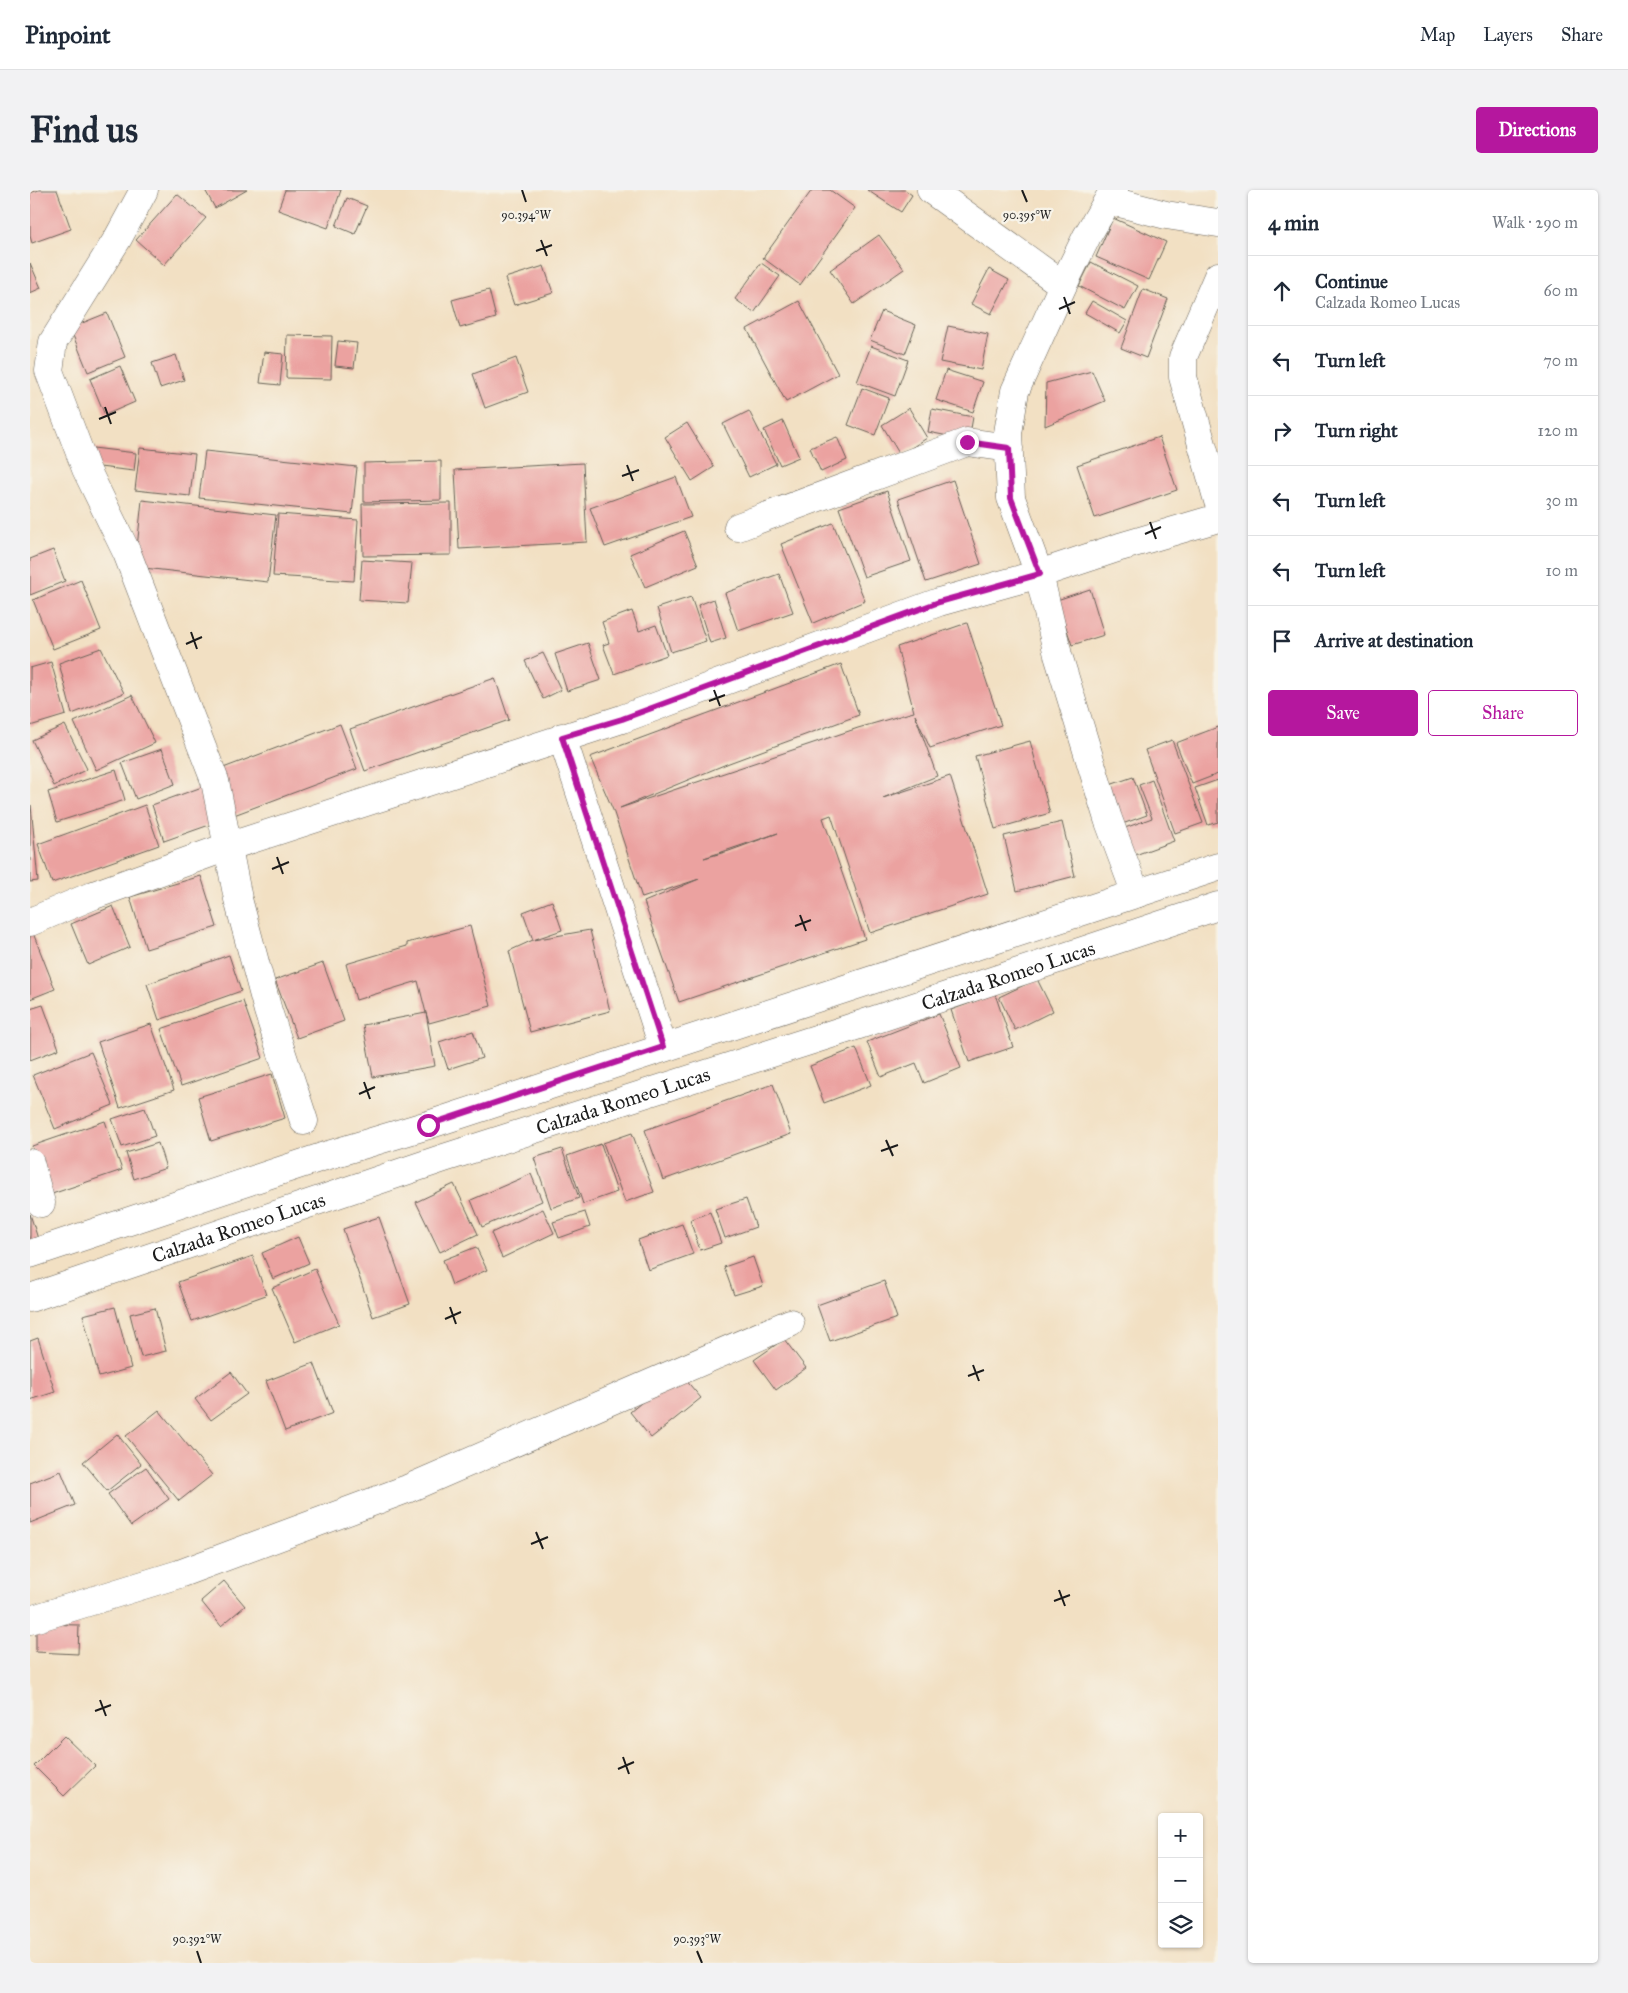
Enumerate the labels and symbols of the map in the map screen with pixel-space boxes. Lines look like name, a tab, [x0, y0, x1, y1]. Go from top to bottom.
text: 90.394°W	[501, 208, 551, 222]
text: 90.395°W	[1003, 208, 1052, 222]
route end	[956, 431, 979, 454]
street label: Calzada Romeo Lucas	[918, 936, 1098, 1015]
street label: Calzada Romeo Lucas	[533, 1062, 713, 1140]
route start	[417, 1114, 440, 1137]
street label: Calzada Romeo Lucas	[149, 1187, 328, 1268]
text: 90.392°W	[173, 1932, 222, 1946]
text: 90.393°W	[673, 1932, 721, 1946]

